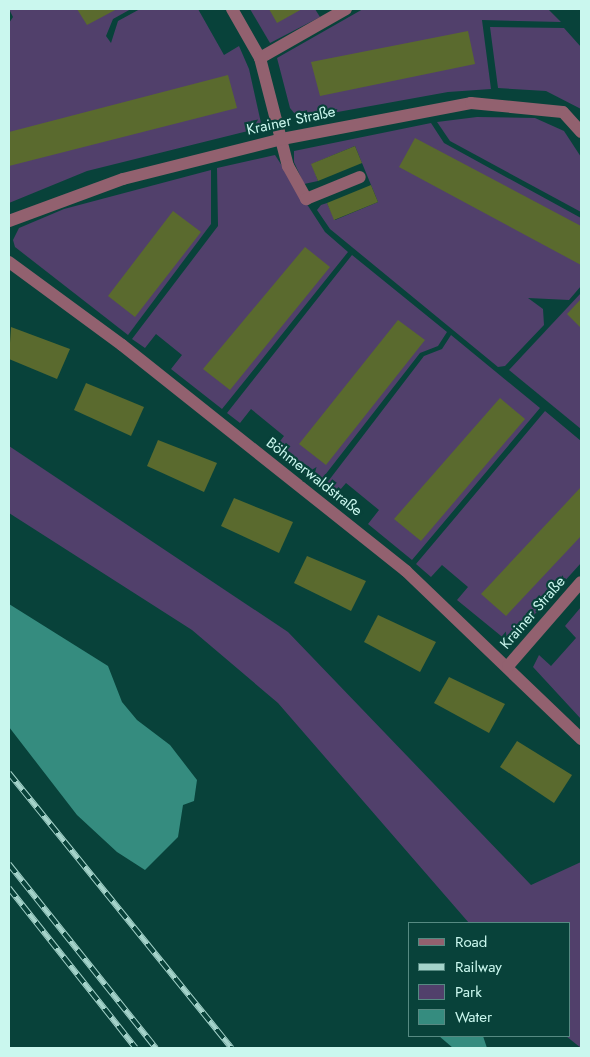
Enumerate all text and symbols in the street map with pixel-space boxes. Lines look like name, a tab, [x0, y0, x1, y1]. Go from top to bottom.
street label: Krainer Straße	[245, 103, 337, 139]
street label: Böhmerwaldstraße	[262, 434, 366, 520]
street label: Krainer Straße	[497, 573, 569, 653]
legend	[408, 922, 570, 1037]
text: Road	[455, 931, 487, 953]
text: Railway	[455, 956, 502, 978]
text: Park	[455, 981, 482, 1003]
text: Water	[455, 1006, 492, 1028]

